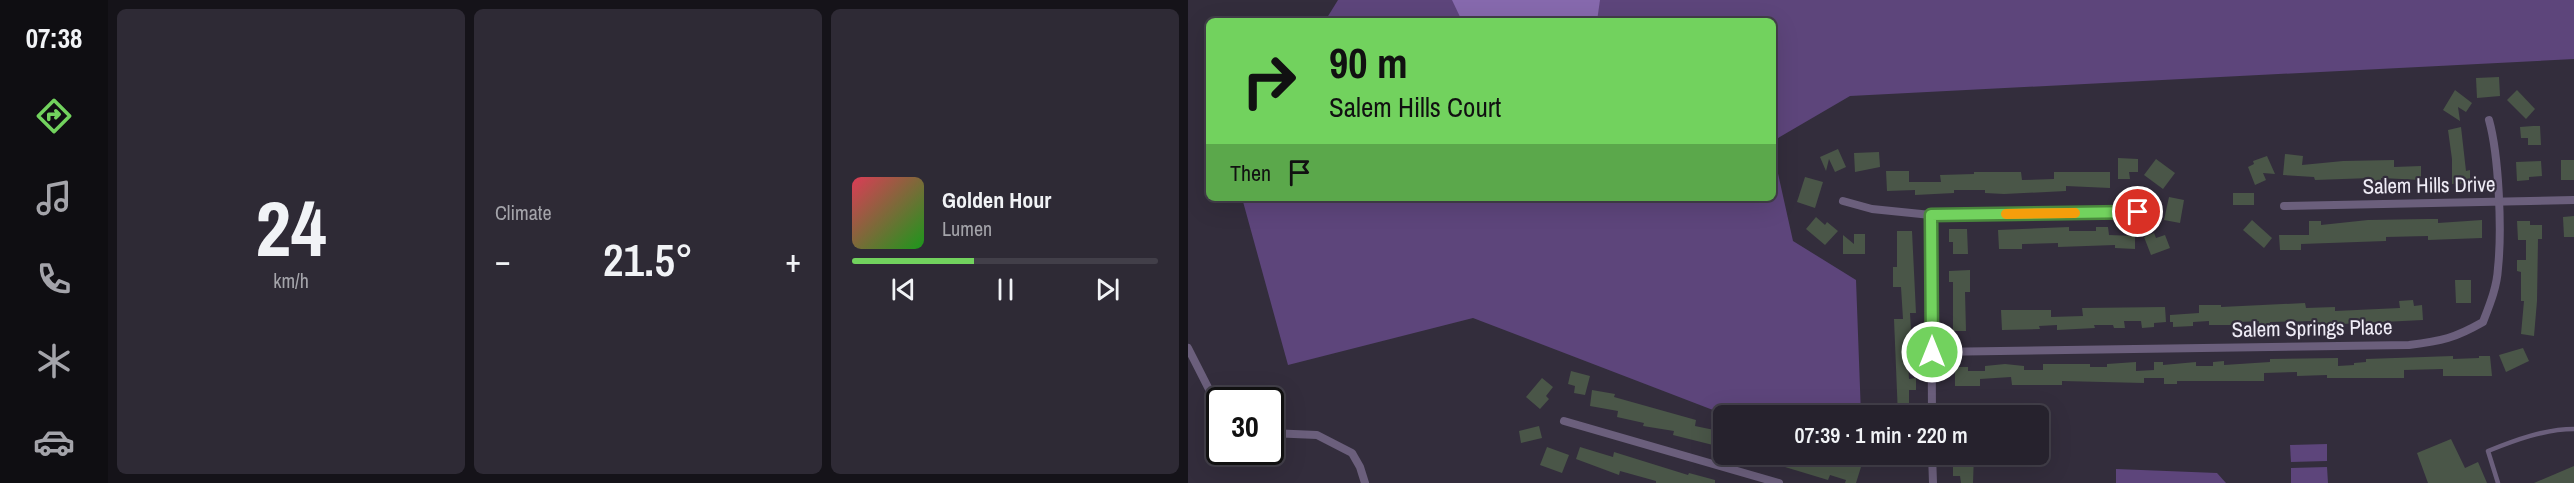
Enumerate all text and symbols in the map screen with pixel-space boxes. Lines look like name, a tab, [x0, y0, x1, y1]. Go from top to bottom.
text: 07:38	[26, 20, 82, 56]
text: 90 m	[1329, 35, 1408, 91]
icon: right	[1230, 42, 1308, 120]
text: Salem Hills Court	[1329, 89, 1501, 125]
icon: directions	[33, 95, 75, 137]
icon: arrive	[1283, 156, 1316, 189]
text: Then	[1230, 158, 1271, 188]
street label: Salem Hills Drive	[2362, 169, 2496, 201]
text: 24	[255, 175, 327, 280]
icon: music	[33, 177, 75, 219]
text: Golden Hour	[942, 185, 1051, 215]
pin	[2112, 186, 2163, 237]
icon: arrive	[2121, 195, 2154, 228]
text: Climate	[495, 199, 552, 226]
text: Lumen	[942, 215, 992, 242]
text: 21.5°	[603, 229, 693, 290]
text: −	[495, 238, 511, 282]
text: +	[785, 238, 801, 282]
icon: phone	[33, 258, 75, 300]
text: km/h	[273, 267, 309, 294]
icon: previous	[887, 273, 920, 306]
icon: pause	[989, 273, 1022, 306]
icon: next	[1091, 273, 1124, 306]
street label: Salem Springs Place	[2231, 312, 2393, 344]
position arrow	[1900, 320, 1964, 384]
icon: climate	[33, 340, 75, 382]
speed limit sign: 30	[1206, 387, 1284, 465]
text: 07:39 · 1 min · 220 m	[1794, 420, 1968, 450]
icon: car	[33, 421, 75, 463]

